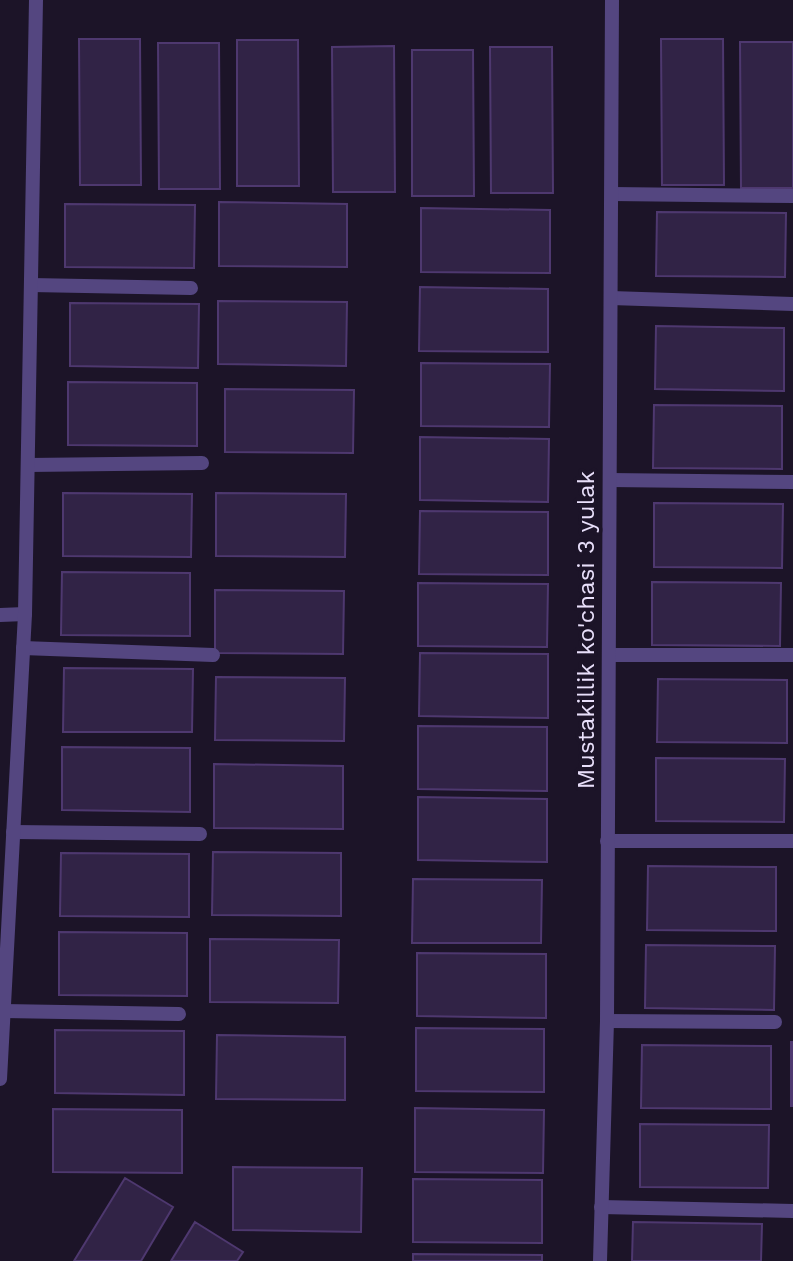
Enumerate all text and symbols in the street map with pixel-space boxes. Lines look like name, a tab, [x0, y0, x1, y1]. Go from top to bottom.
street label: Mustakillik ko'chasi 3 yulak	[572, 470, 600, 789]

